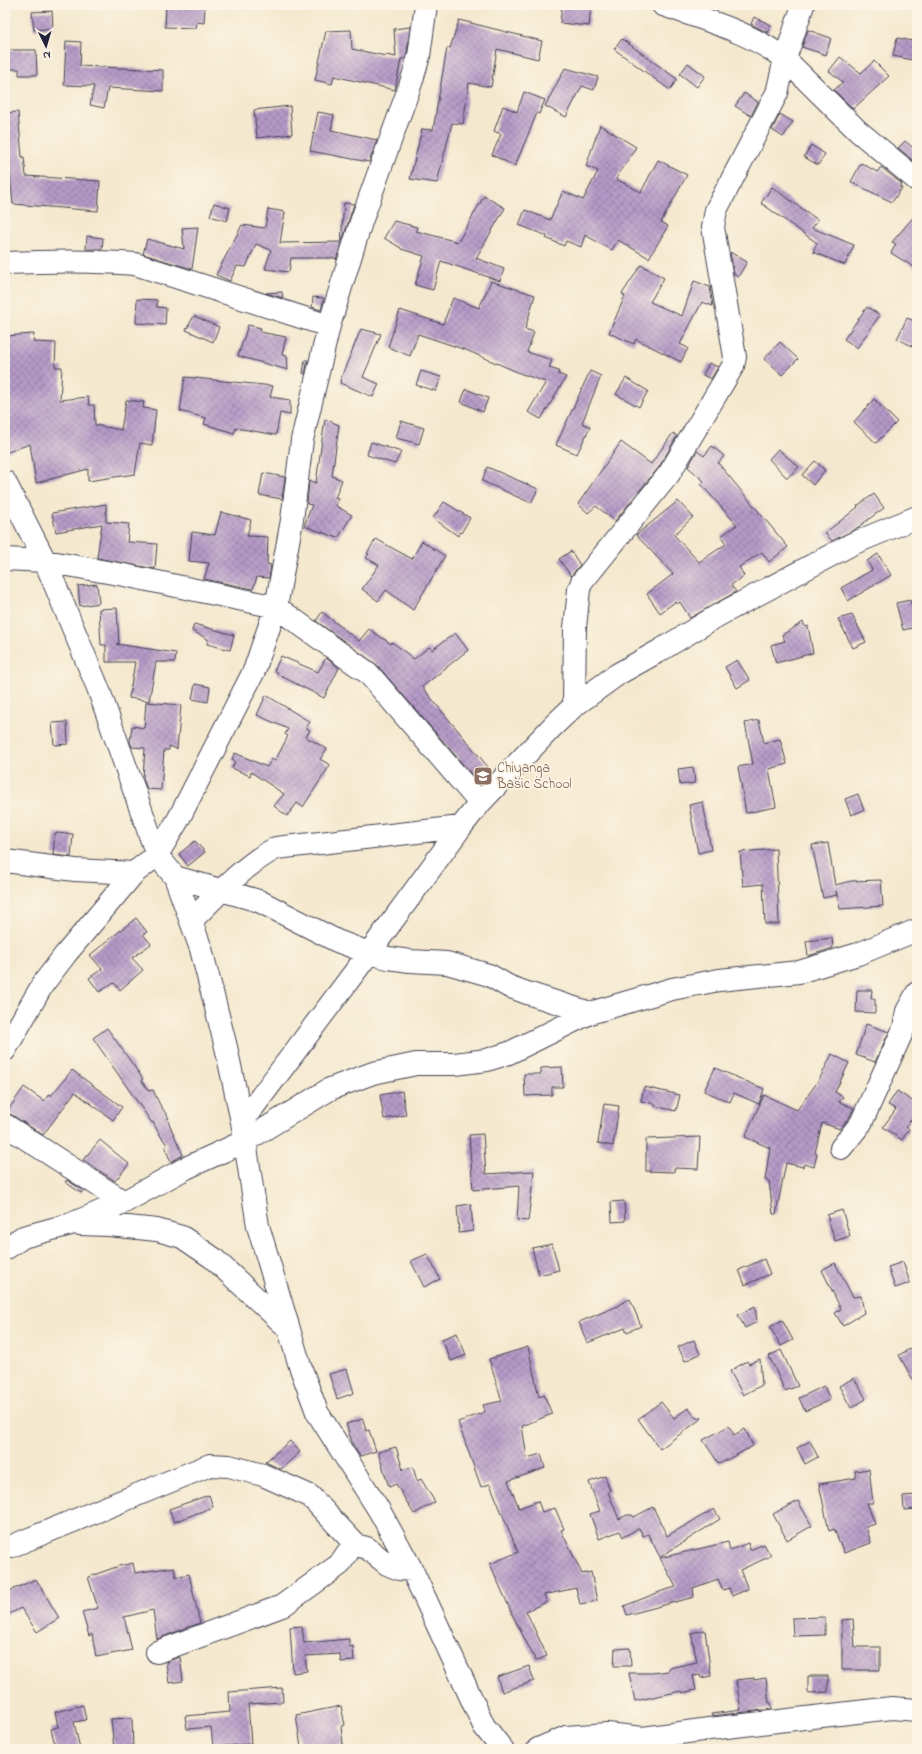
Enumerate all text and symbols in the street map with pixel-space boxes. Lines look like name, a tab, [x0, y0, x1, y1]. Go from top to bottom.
north arrow	[26, 26, 66, 66]
text: N	[42, 47, 51, 63]
place label: Chiyanga Basic School	[496, 758, 572, 795]
school or university icon: Chiyanga Basic School	[472, 765, 494, 787]

